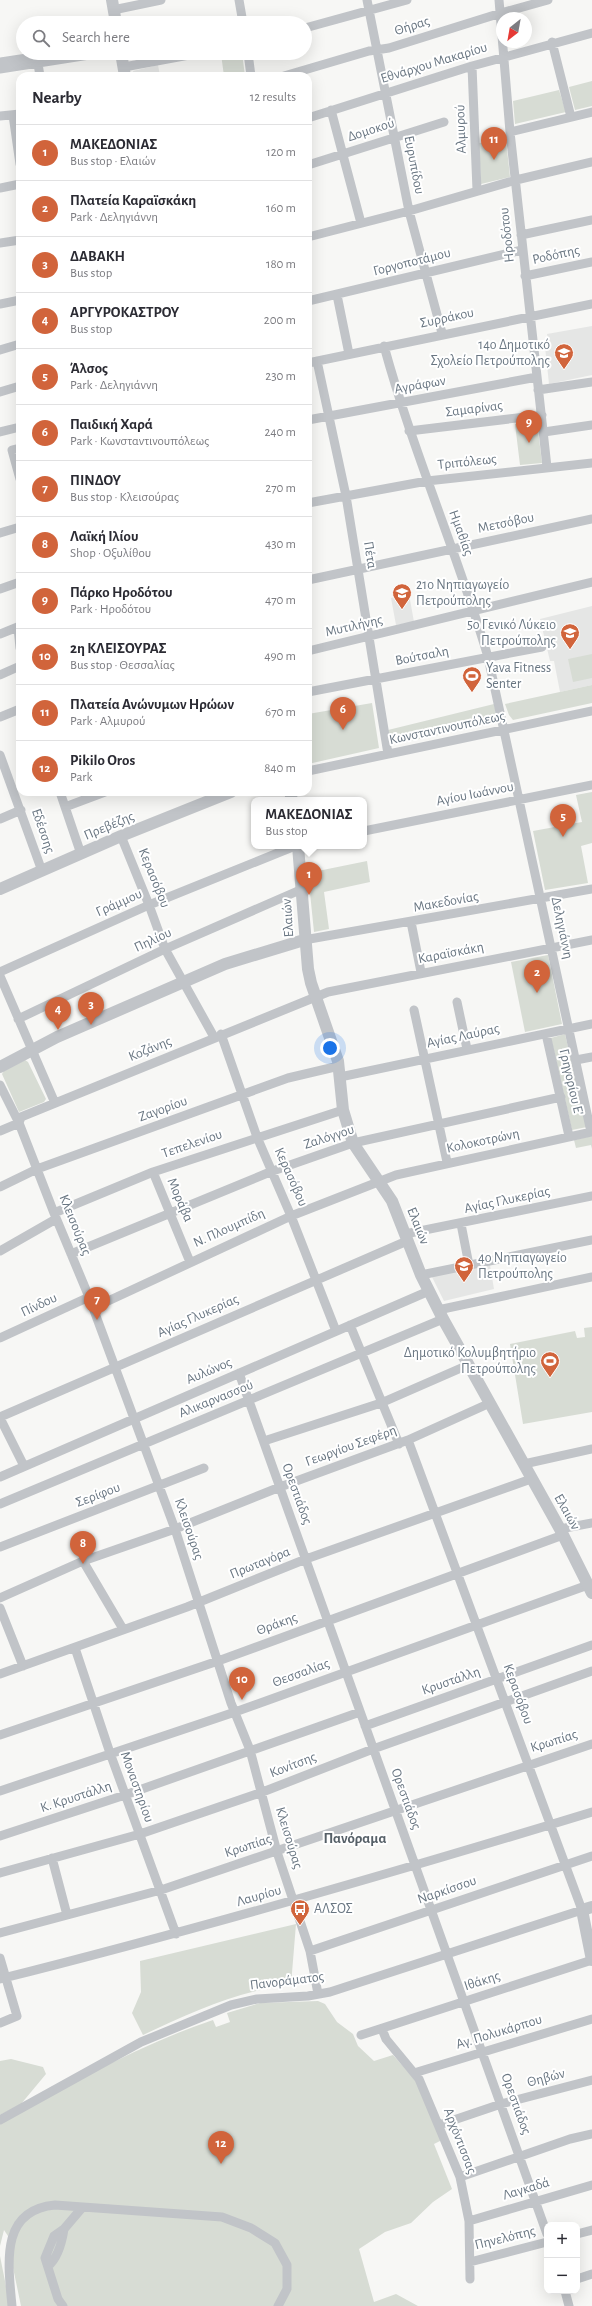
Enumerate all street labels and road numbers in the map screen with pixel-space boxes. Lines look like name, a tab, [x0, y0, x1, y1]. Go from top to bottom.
street label: Θήρας	[393, 14, 432, 38]
street label: Εθνάρχου Μακαρίου	[379, 40, 489, 86]
street label: Αλμυρού	[453, 104, 469, 154]
street label: Δομοκού	[346, 116, 396, 144]
street label: Ευρυπίδου	[401, 135, 427, 195]
street label: Ηροδότου	[497, 207, 517, 263]
street label: Ροδόπης	[531, 243, 581, 267]
street label: Γοργοποτάμου	[372, 246, 452, 278]
street label: Συρράκου	[419, 305, 475, 331]
street label: Αγράφων	[393, 374, 447, 396]
street label: Σαμαρίνας	[445, 398, 504, 419]
street label: Τριπόλεως	[437, 452, 498, 472]
street label: Ημαθίας	[446, 508, 476, 558]
street label: Μετσόβου	[477, 510, 535, 536]
street label: Πέτα	[361, 540, 379, 570]
street label: Μυτιλήνης	[324, 612, 385, 639]
street label: Βούτσαλη	[394, 644, 450, 668]
street label: Κωνσταντινουπόλεως	[388, 709, 507, 747]
street label: Αγίου Ιωάννου	[435, 780, 515, 808]
street label: Εδέσσης	[29, 807, 57, 856]
street label: Πρεβέζης	[82, 809, 137, 843]
street label: Κερασόβου	[136, 846, 172, 910]
street label: Γράμμου	[94, 887, 144, 919]
street label: Μακεδονίας	[412, 889, 480, 915]
street label: Δεληγιάννη	[549, 896, 575, 960]
street label: Ελαιών	[280, 898, 296, 938]
street label: Πηλίου	[132, 925, 174, 955]
street label: Καραϊσκάκη	[417, 940, 485, 966]
street label: Αγίας Λαύρας	[425, 1021, 501, 1051]
street label: Κοζάνης	[127, 1034, 174, 1064]
street label: Γρηγορίου Ε'	[557, 1047, 585, 1117]
street label: Ζαγορίου	[137, 1094, 189, 1124]
street label: Ζαλόγγου	[302, 1122, 356, 1152]
street label: Κολοκοτρώνη	[445, 1126, 521, 1156]
street label: Τεπελενίου	[160, 1127, 224, 1161]
street label: Κερασόβου	[272, 1145, 310, 1209]
street label: Μοράβα	[165, 1176, 195, 1224]
street label: Αγίας Γλυκερίας	[463, 1184, 552, 1216]
street label: Κλεισούρας	[57, 1193, 94, 1258]
street label: Ελαιών	[404, 1205, 432, 1247]
street label: N. Πλουμπίδη	[191, 1206, 267, 1250]
street label: Πίνδου	[19, 1291, 59, 1319]
street label: Αγίας Γλυκερίας	[155, 1292, 241, 1340]
street label: Αυλώνος	[184, 1355, 234, 1387]
street label: Αλικαρνασσού	[177, 1378, 255, 1420]
street label: Γεωργίου Σεφέρη	[304, 1423, 398, 1469]
street label: Ορεστιάδος	[279, 1461, 315, 1527]
street label: Σερίφου	[74, 1480, 122, 1510]
street label: Ελαιών	[551, 1492, 583, 1532]
street label: Κλεισούρας	[172, 1496, 206, 1562]
street label: Πρωταγόρα	[228, 1545, 292, 1581]
street label: Θράκης	[255, 1610, 300, 1638]
street label: Θεσσαλίας	[271, 1656, 332, 1690]
street label: Κερασόβου	[501, 1662, 535, 1726]
street label: Κρυστάλλη	[420, 1664, 482, 1698]
street label: Κρωπίας	[529, 1727, 580, 1755]
street label: Μοναστηρίου	[118, 1750, 156, 1824]
street label: Κονίτσης	[268, 1750, 319, 1780]
street label: Ορεστιάδος	[388, 1766, 424, 1832]
street label: Κ. Κρυστάλλη	[39, 1779, 113, 1815]
street label: Κλεισούρας	[273, 1805, 305, 1871]
street label: Κρωπίας	[223, 1832, 274, 1860]
street label: Ναρκίσσου	[416, 1873, 478, 1907]
street label: Λαυρίου	[235, 1883, 283, 1909]
street label: Ιθάκης	[462, 1968, 502, 1993]
street label: Πανοράματος	[249, 1969, 325, 1992]
street label: Αγ. Πολυκάρπου	[454, 2012, 544, 2052]
street label: Θηβών	[526, 2066, 567, 2090]
street label: Ορεστιάδος	[498, 2071, 534, 2137]
street label: Αρχόντισσας	[441, 2106, 479, 2176]
street label: Λαγκαδά	[501, 2175, 551, 2203]
street label: Πηνελόπης	[473, 2224, 537, 2252]

